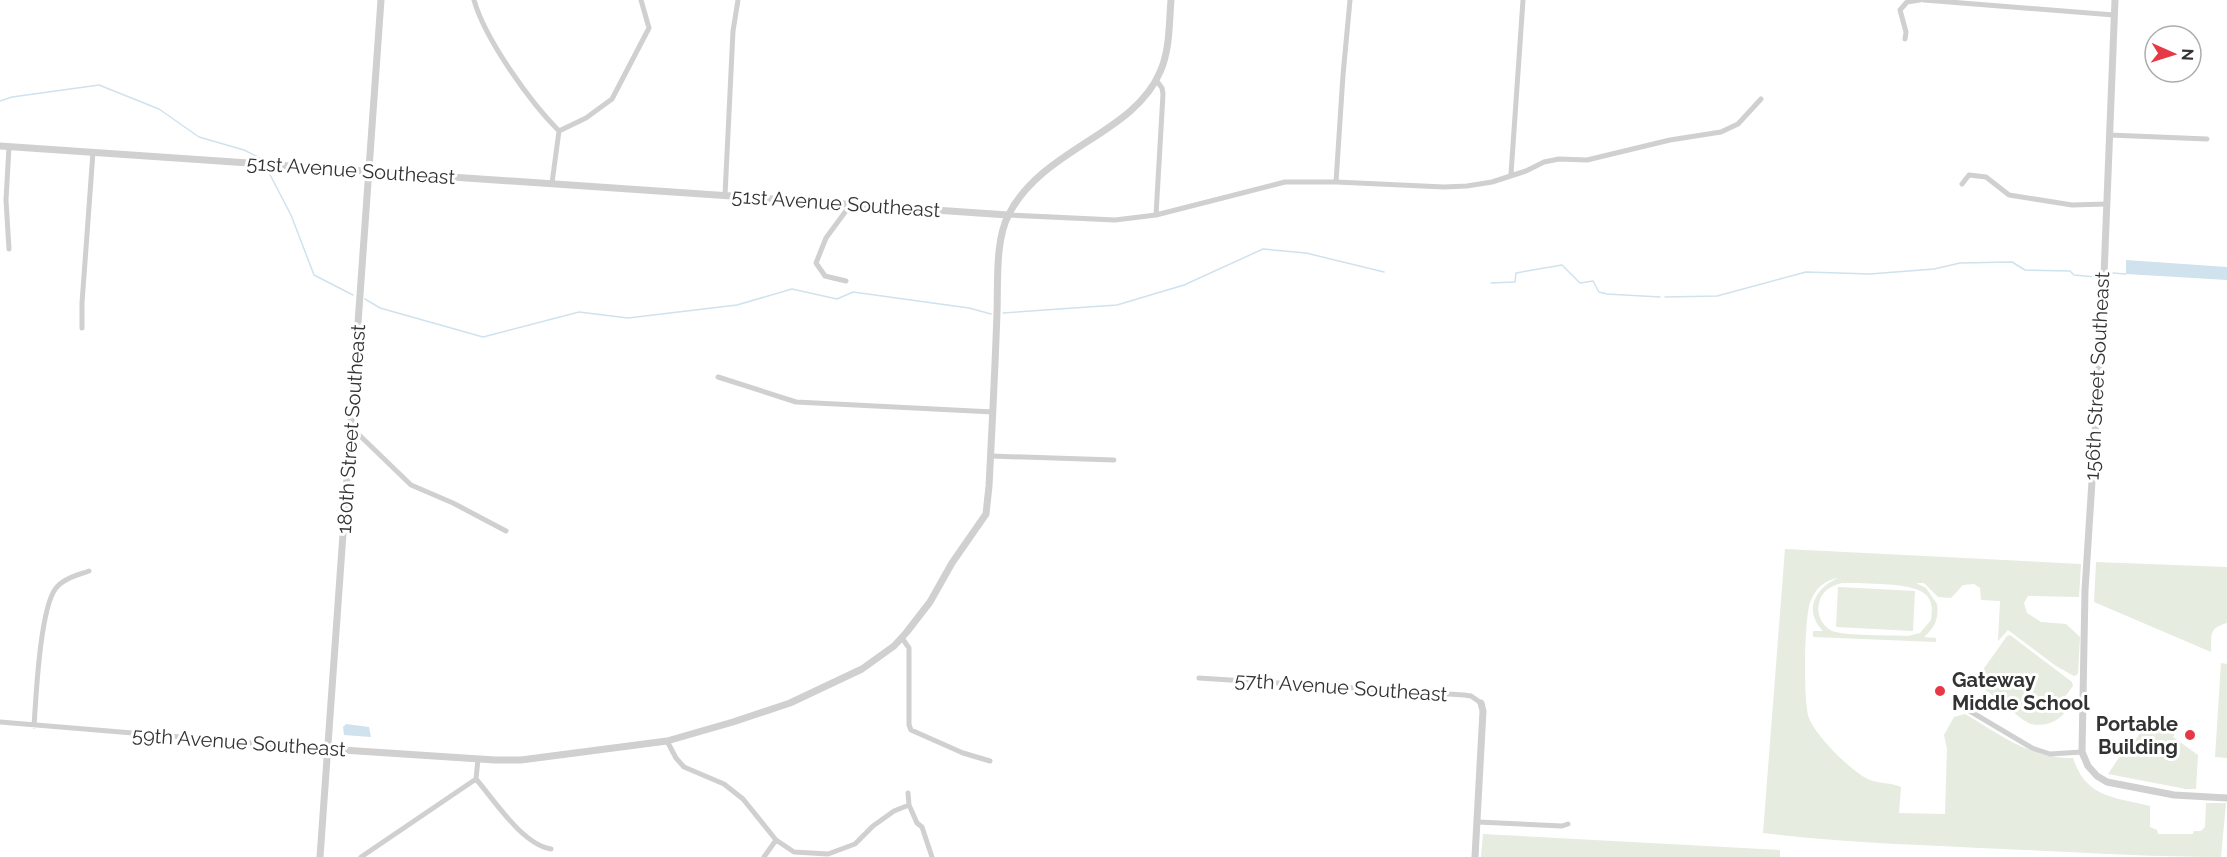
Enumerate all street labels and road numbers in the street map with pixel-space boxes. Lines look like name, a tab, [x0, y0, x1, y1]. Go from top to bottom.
street label: 51st Avenue Southeast	[246, 151, 456, 189]
street label: 51st Avenue Southeast	[731, 184, 941, 222]
street label: 156th Street Southeast	[2080, 271, 2114, 481]
street label: 180th Street Southeast	[332, 323, 370, 535]
street label: 57th Avenue Southeast	[1234, 668, 1448, 706]
street label: 59th Avenue Southeast	[131, 723, 347, 761]

